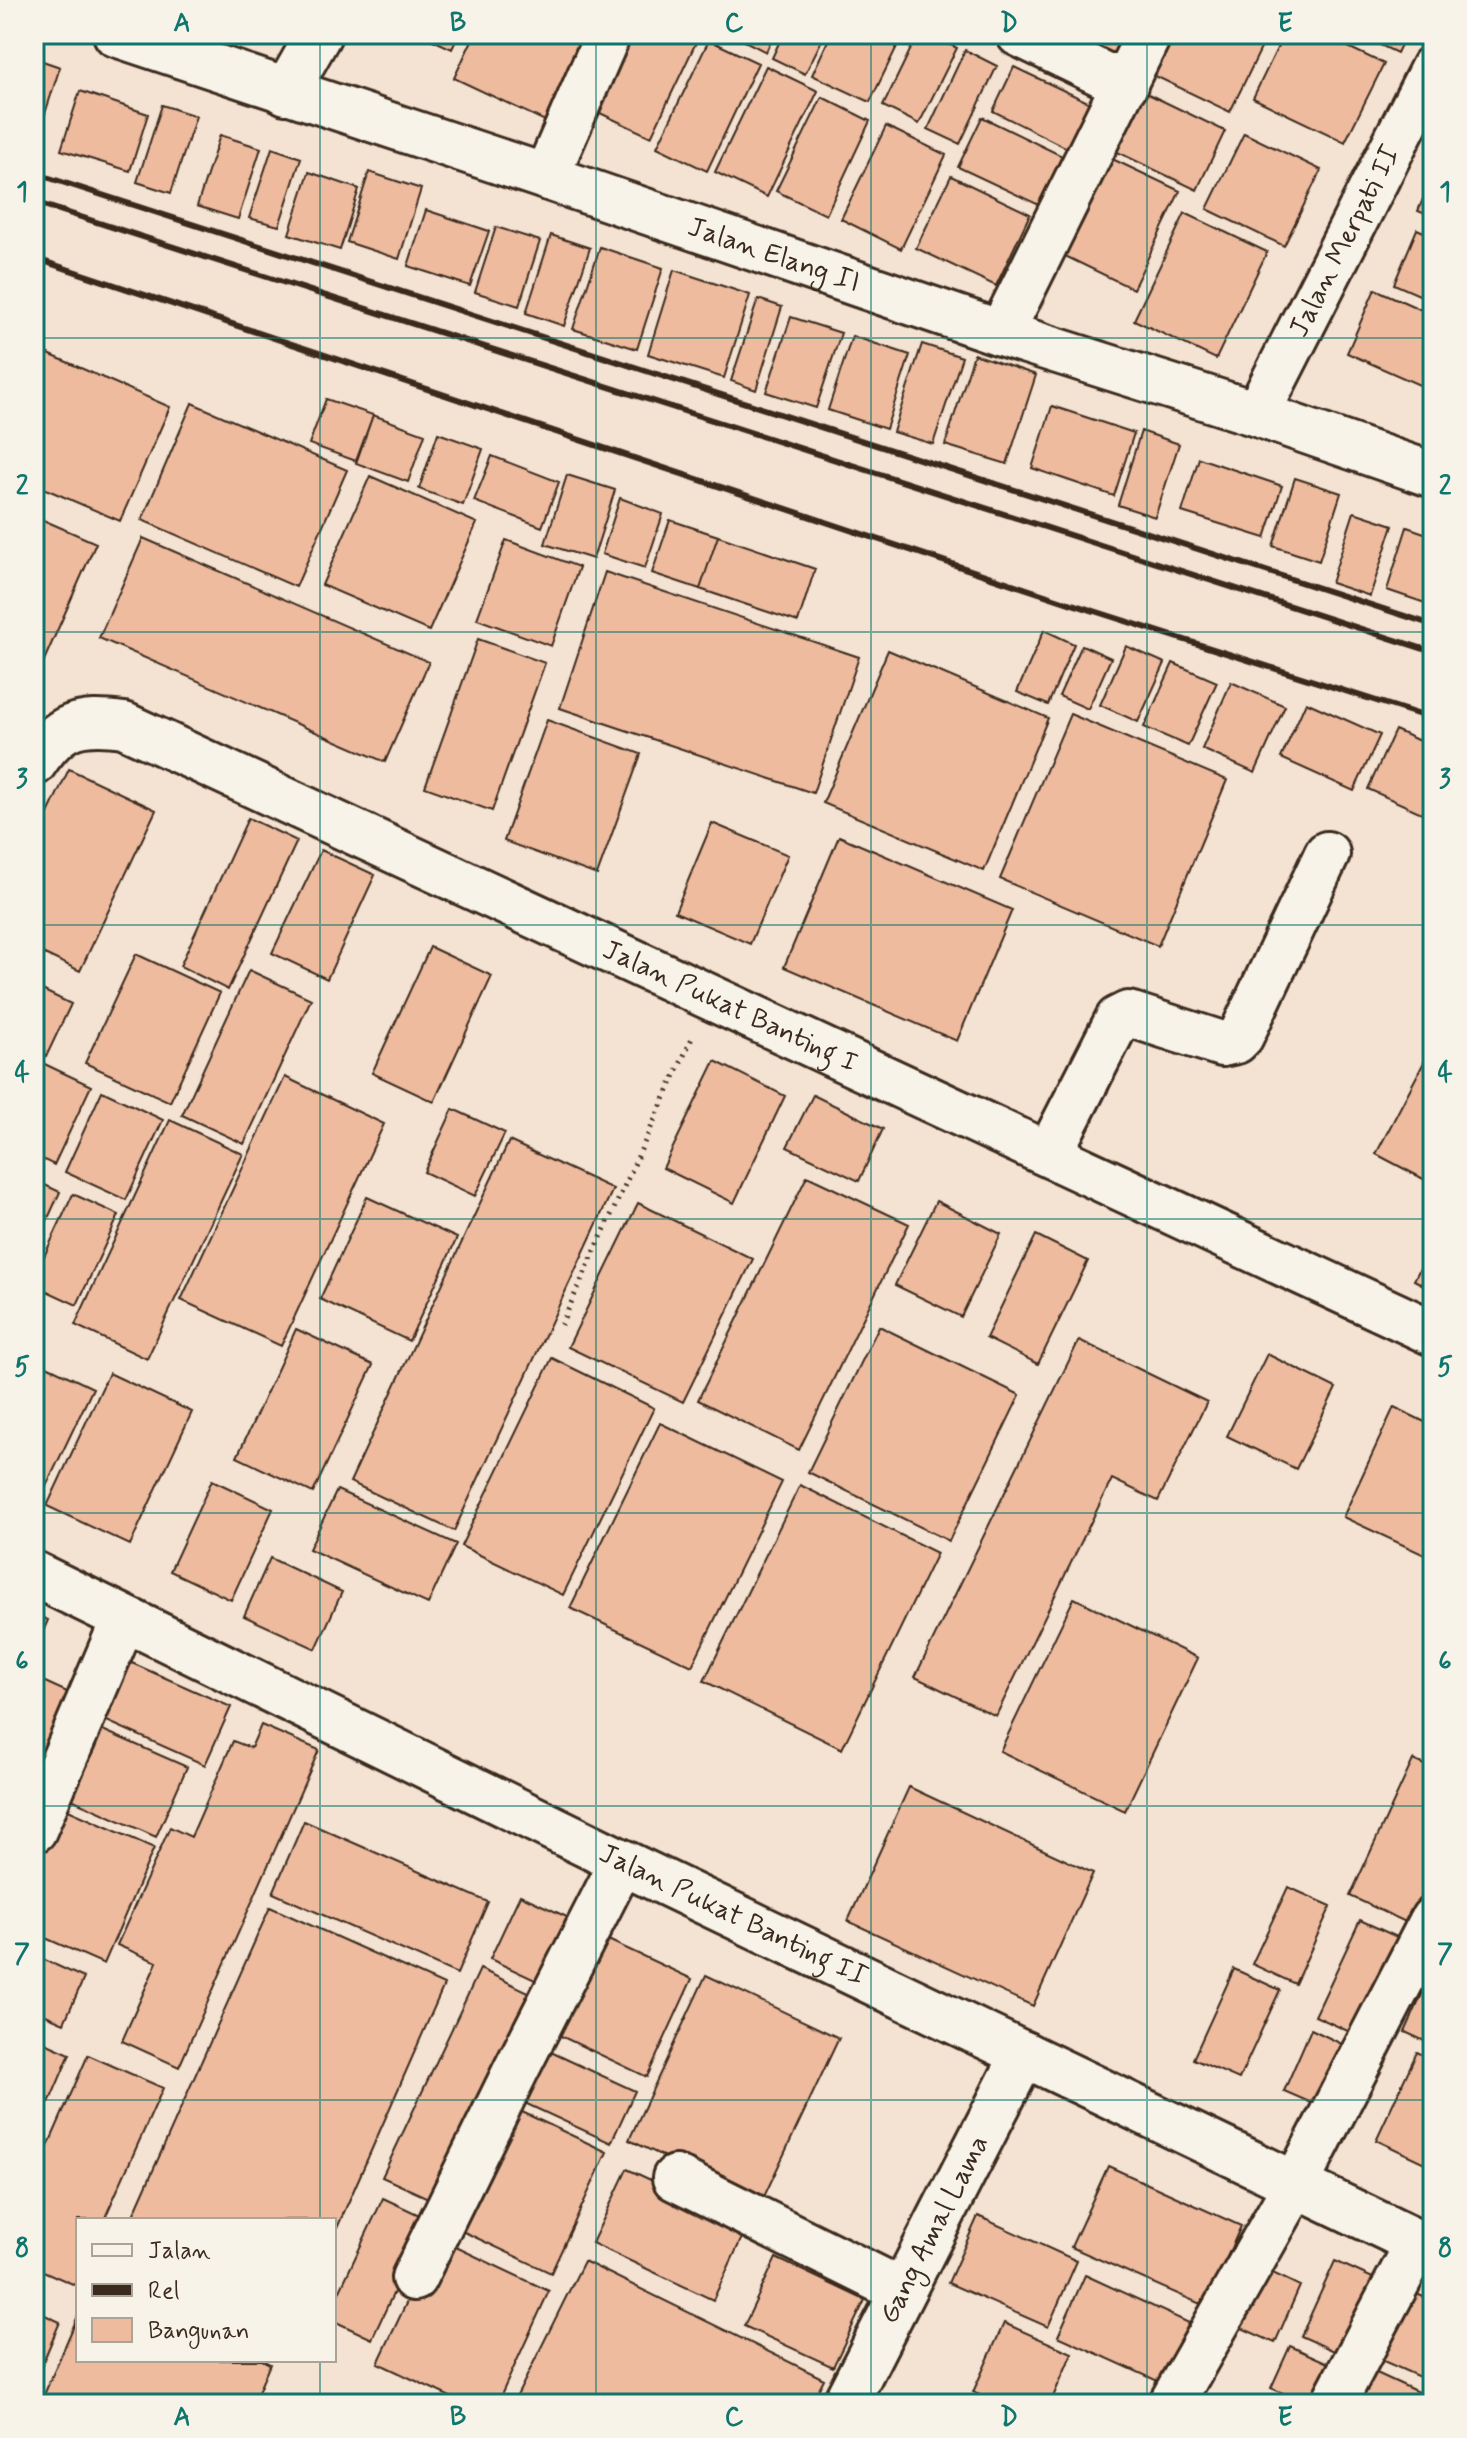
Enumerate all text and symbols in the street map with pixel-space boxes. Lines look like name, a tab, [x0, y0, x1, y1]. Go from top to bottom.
text: A	[173, 7, 191, 41]
text: B	[450, 7, 466, 41]
text: C	[725, 7, 744, 41]
text: D	[1000, 7, 1018, 41]
text: E	[1277, 7, 1293, 41]
street label: Jalan Merpati II	[1281, 139, 1409, 343]
text: 1	[16, 176, 28, 210]
text: 1	[1439, 176, 1451, 210]
street label: Jalan Elang II	[683, 208, 865, 302]
text: 2	[16, 470, 29, 504]
text: 2	[1439, 470, 1452, 504]
text: 3	[16, 763, 28, 797]
text: 3	[1439, 763, 1451, 797]
street label: Jalan Pukat Banting I	[597, 931, 863, 1082]
text: 4	[14, 1057, 30, 1091]
text: 4	[1437, 1057, 1453, 1091]
text: 5	[14, 1351, 30, 1385]
text: 5	[1437, 1351, 1453, 1385]
text: 6	[15, 1645, 29, 1679]
text: 6	[1438, 1645, 1452, 1679]
street label: Jalan Pukat Banting II	[593, 1835, 873, 1995]
text: 7	[14, 1938, 30, 1972]
text: 7	[1437, 1938, 1453, 1972]
street label: Gang Amal Lama	[871, 2129, 998, 2330]
legend	[76, 2218, 336, 2362]
text: 8	[15, 2232, 29, 2266]
text: 8	[1438, 2232, 1452, 2266]
text: Jalan	[148, 2236, 211, 2267]
text: Rel	[148, 2276, 180, 2307]
text: Bangunan	[148, 2316, 249, 2349]
text: A	[173, 2401, 191, 2435]
text: B	[450, 2401, 466, 2435]
text: C	[725, 2401, 744, 2435]
text: D	[1000, 2401, 1018, 2435]
text: E	[1277, 2401, 1293, 2435]

